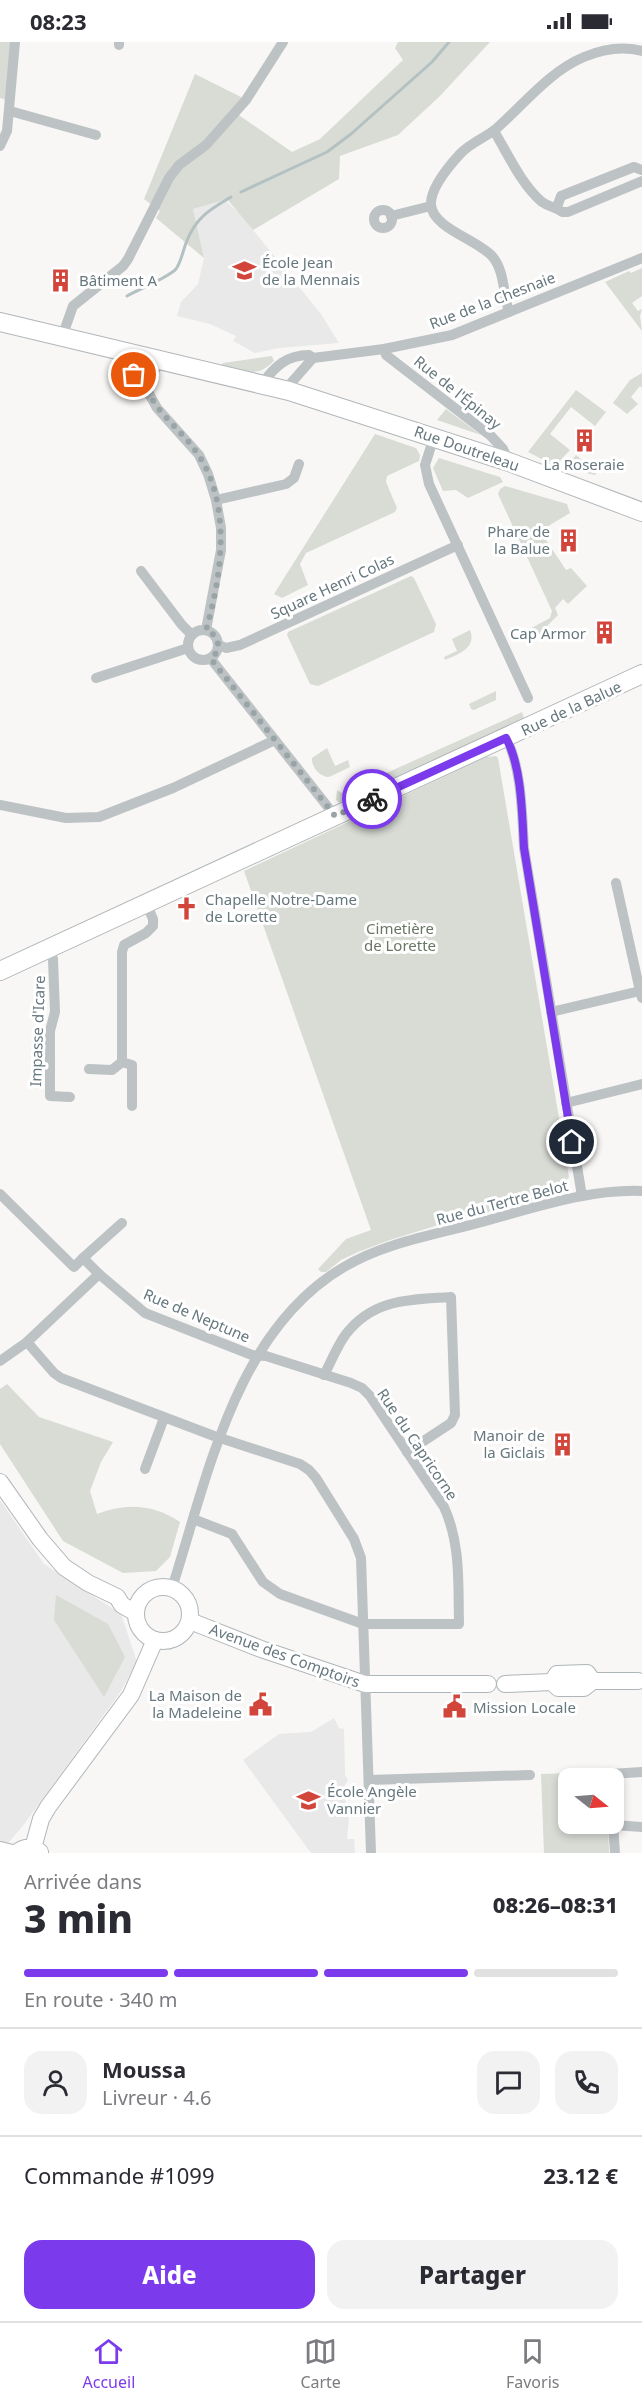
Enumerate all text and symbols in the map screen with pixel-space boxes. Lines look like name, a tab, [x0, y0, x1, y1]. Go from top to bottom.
text: 08:23	[30, 6, 87, 36]
place label: École Jean de la Mennais	[262, 252, 360, 289]
school or university icon: École Jean de la Mennais	[231, 258, 257, 284]
building icon: Bâtiment A	[48, 267, 74, 293]
street label: Rue de la Chesnaie	[426, 267, 558, 333]
place label: Bâtiment A	[79, 270, 158, 290]
pin	[108, 349, 159, 400]
street label: Rue de l'Épinay	[410, 351, 506, 434]
icon: bag	[117, 358, 150, 391]
street label: Rue Doutreleau	[412, 421, 522, 475]
building icon: La Roseraie	[571, 427, 597, 453]
place label: La Roseraie	[544, 454, 624, 474]
place label: Phare de la Balue	[487, 521, 550, 558]
building icon: Phare de la Balue	[555, 527, 581, 553]
street label: Square Henri Colas	[267, 549, 397, 623]
building icon: Cap Armor	[591, 620, 617, 646]
place label: Cap Armor	[510, 623, 586, 643]
street label: Rue de la Balue	[518, 676, 624, 740]
courier	[342, 769, 402, 829]
icon: bike	[356, 783, 389, 816]
place label: Chapelle Notre-Dame de Lorette	[205, 889, 357, 926]
church icon: Chapelle Notre-Dame de Lorette	[174, 895, 200, 921]
park label: Cimetière de Lorette	[364, 918, 436, 955]
street label: Impasse d'Icare	[25, 975, 49, 1087]
pin	[546, 1116, 597, 1167]
icon: home	[555, 1125, 588, 1158]
street label: Rue du Tertre Belot	[434, 1175, 571, 1229]
street label: Rue de Neptune	[141, 1284, 253, 1346]
street label: Rue du Capricorne	[373, 1384, 463, 1504]
place label: Manoir de la Giclais	[473, 1425, 545, 1462]
building icon: Manoir de la Giclais	[550, 1431, 576, 1457]
street label: Avenue des Comptoirs	[207, 1618, 363, 1692]
place label: La Maison de la Madeleine	[149, 1685, 242, 1722]
public building icon: La Maison de la Madeleine	[247, 1691, 273, 1717]
public building icon: Mission Locale	[442, 1694, 468, 1720]
place label: Mission Locale	[473, 1697, 576, 1717]
north arrow	[558, 1768, 624, 1834]
map controls	[558, 1768, 624, 1834]
place label: École Angèle Vannier	[327, 1781, 417, 1818]
school or university icon: École Angèle Vannier	[296, 1787, 322, 1813]
text: Arrivée dans	[24, 1868, 142, 1895]
text: 08:26–08:31	[493, 1889, 618, 1919]
text: 3 min	[24, 1891, 133, 1944]
text: En route · 340 m	[24, 1986, 177, 2013]
button: person	[24, 2051, 87, 2114]
button: chat	[477, 2051, 540, 2114]
button: phone	[555, 2051, 618, 2114]
text: Moussa	[102, 2054, 186, 2084]
text: Livreur · 4.6	[102, 2084, 212, 2111]
text: Commande #1099	[24, 2160, 215, 2190]
text: 23.12 €	[543, 2160, 618, 2190]
button: Aide	[24, 2240, 315, 2309]
button: Partager	[327, 2240, 618, 2309]
tab: Accueil	[83, 2335, 135, 2393]
tab: Carte	[300, 2335, 341, 2393]
tab: Favoris	[506, 2335, 559, 2393]

